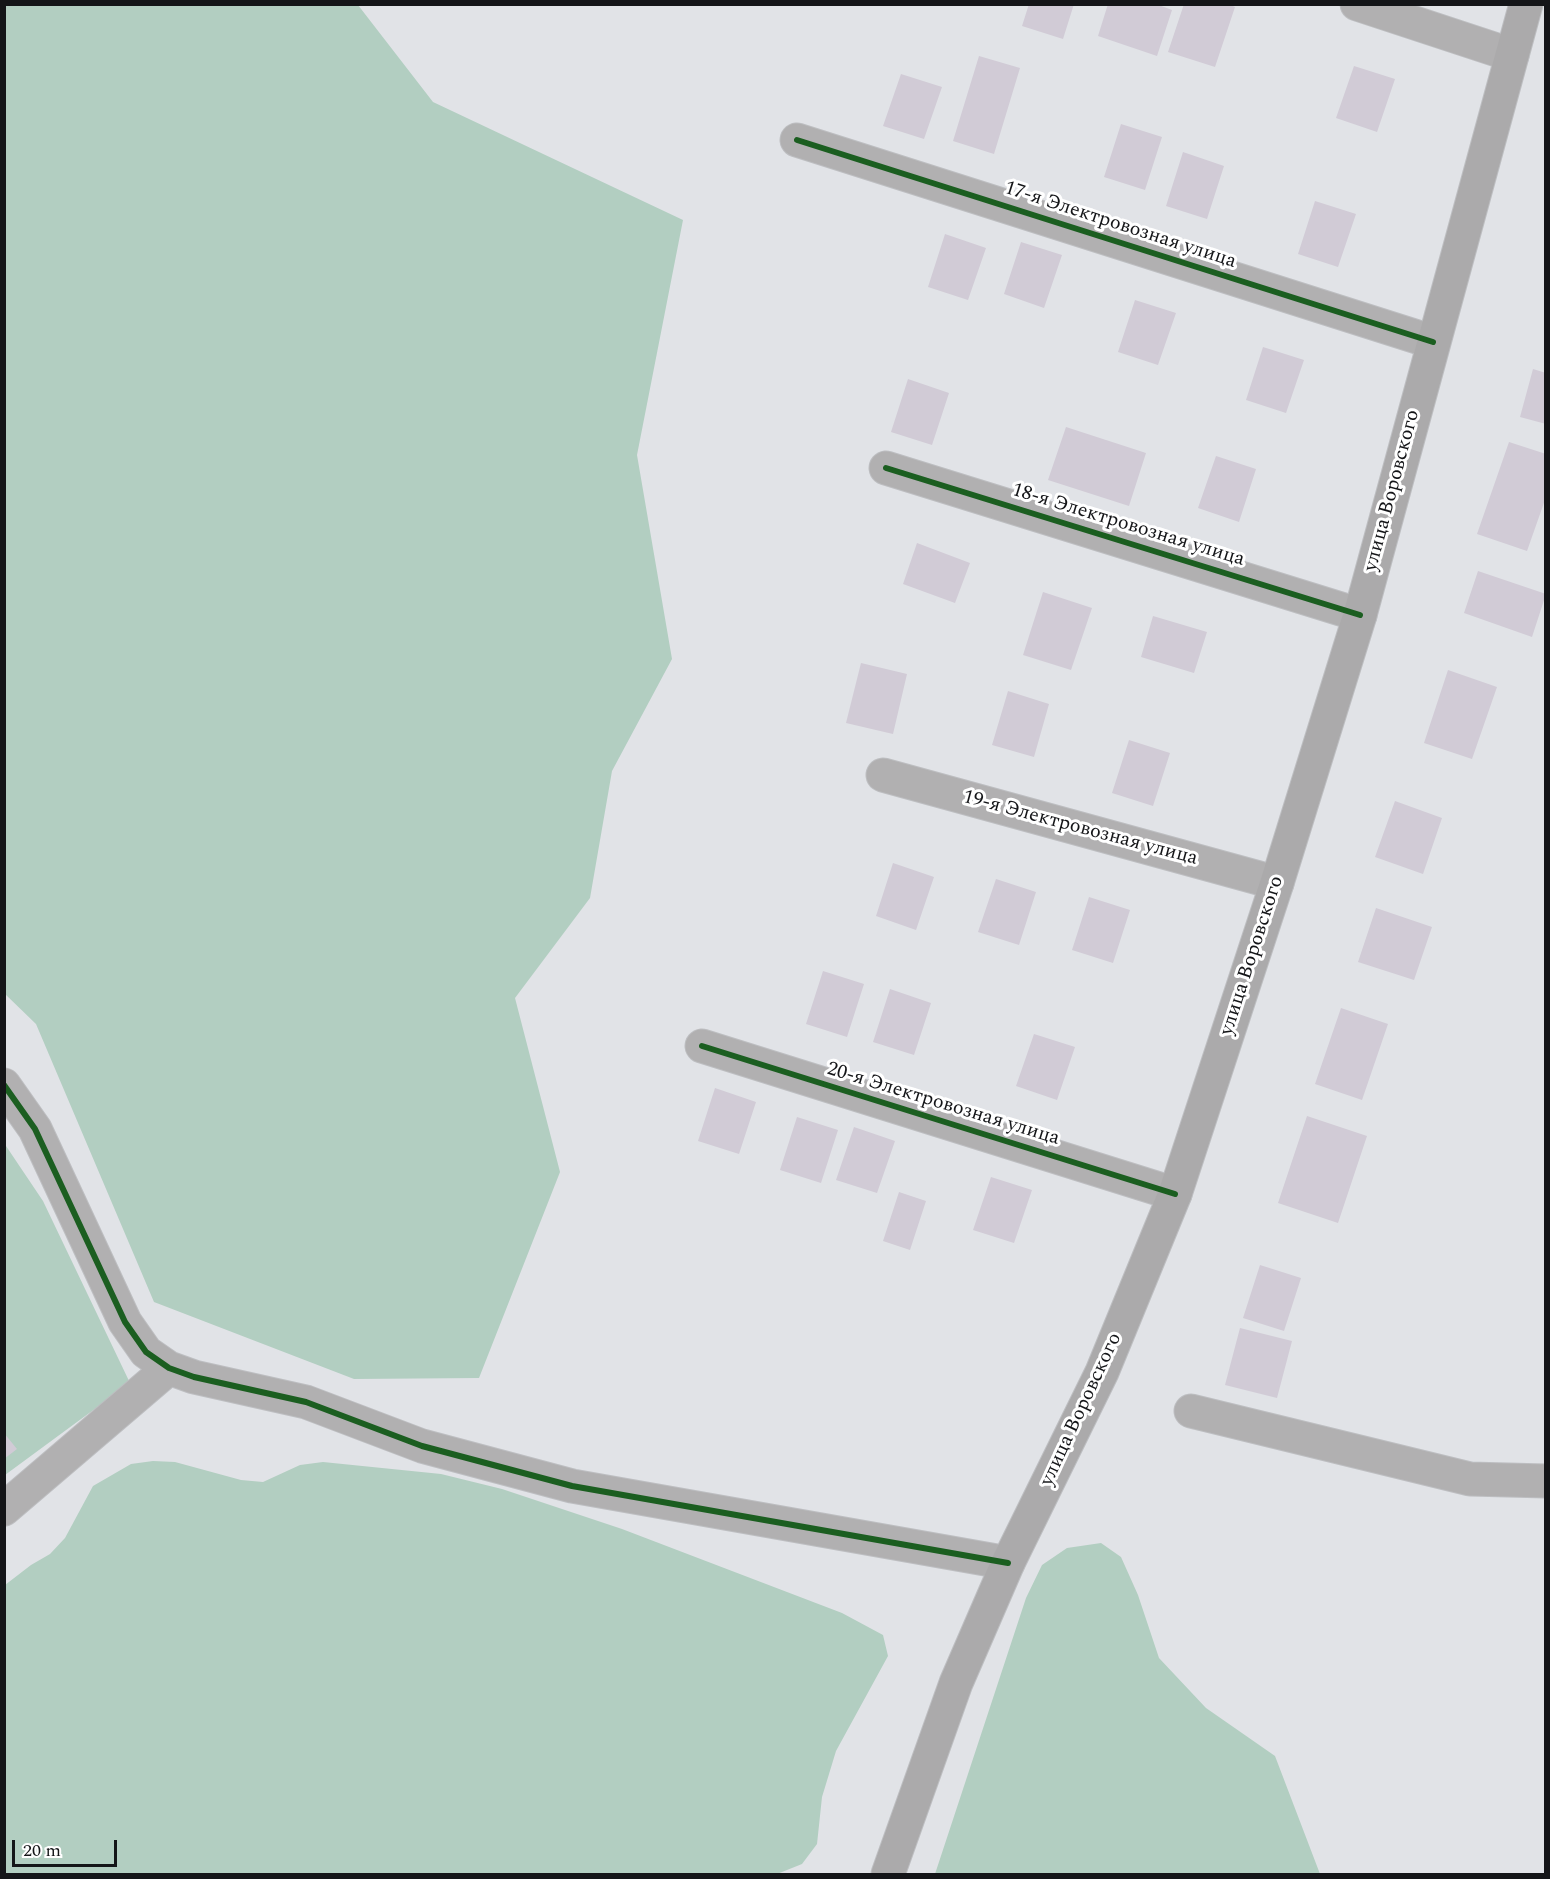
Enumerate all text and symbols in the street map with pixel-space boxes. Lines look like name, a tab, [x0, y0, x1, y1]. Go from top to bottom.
street label: 17-я Электровозная улица	[1001, 177, 1239, 275]
street label: улица Воровского	[1360, 408, 1426, 574]
street label: 18-я Электровозная улица	[1009, 479, 1247, 573]
street label: 19-я Электровозная улица	[960, 786, 1200, 872]
street label: улица Воровского	[1216, 873, 1290, 1039]
street label: 20-я Электровозная улица	[824, 1058, 1062, 1152]
street label: улица Воровского	[1036, 1330, 1128, 1490]
scale bar	[15, 1828, 120, 1866]
text: 20 m	[23, 1837, 61, 1864]

